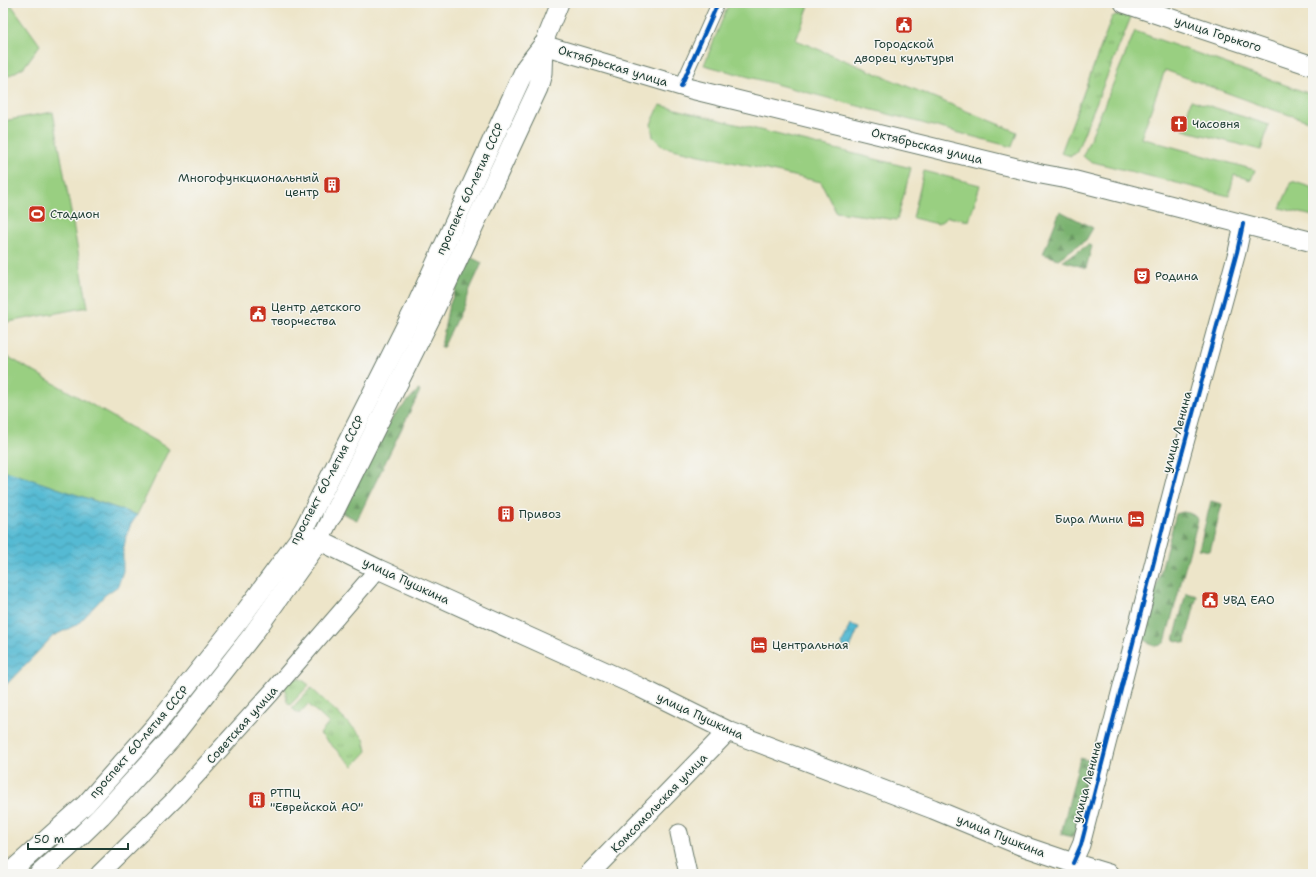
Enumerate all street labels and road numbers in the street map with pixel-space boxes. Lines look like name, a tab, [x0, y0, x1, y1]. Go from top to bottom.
street label: улица Горького	[1172, 12, 1264, 56]
street label: Октябрьская улица	[556, 42, 670, 91]
street label: проспект 60-летия СССР	[432, 120, 508, 258]
street label: Октябрьская улица	[870, 124, 985, 168]
street label: улица Ленина	[1158, 389, 1196, 475]
street label: проспект 60-летия СССР	[286, 413, 368, 547]
street label: улица Пушкина	[360, 554, 453, 608]
street label: проспект 60-летия СССР	[86, 682, 192, 802]
street label: Советская улица	[203, 682, 282, 767]
street label: улица Пушкина	[654, 689, 747, 743]
street label: улица Ленина	[1068, 739, 1106, 825]
street label: Комсомольская улица	[607, 749, 711, 856]
street label: улица Пушкина	[954, 811, 1048, 861]

